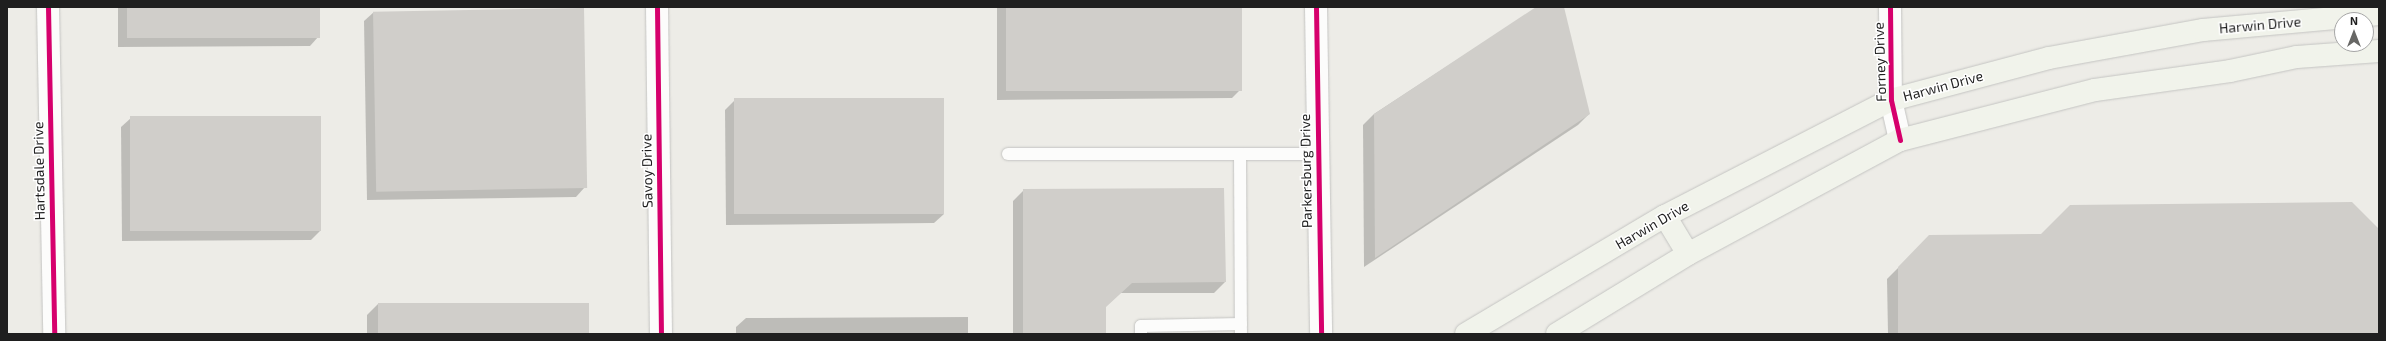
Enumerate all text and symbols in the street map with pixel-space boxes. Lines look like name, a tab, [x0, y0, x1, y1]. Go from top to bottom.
north arrow	[2334, 12, 2374, 52]
street label: Harwin Drive	[2218, 13, 2302, 37]
text: N	[2350, 14, 2358, 27]
street label: Forney Drive	[1870, 22, 1890, 102]
street label: Harwin Drive	[1901, 67, 1985, 105]
street label: Parkersburg Drive	[1297, 114, 1315, 228]
street label: Hartsdale Drive	[30, 121, 48, 221]
street label: Savoy Drive	[638, 134, 656, 208]
street label: Harwin Drive	[1612, 197, 1692, 253]

